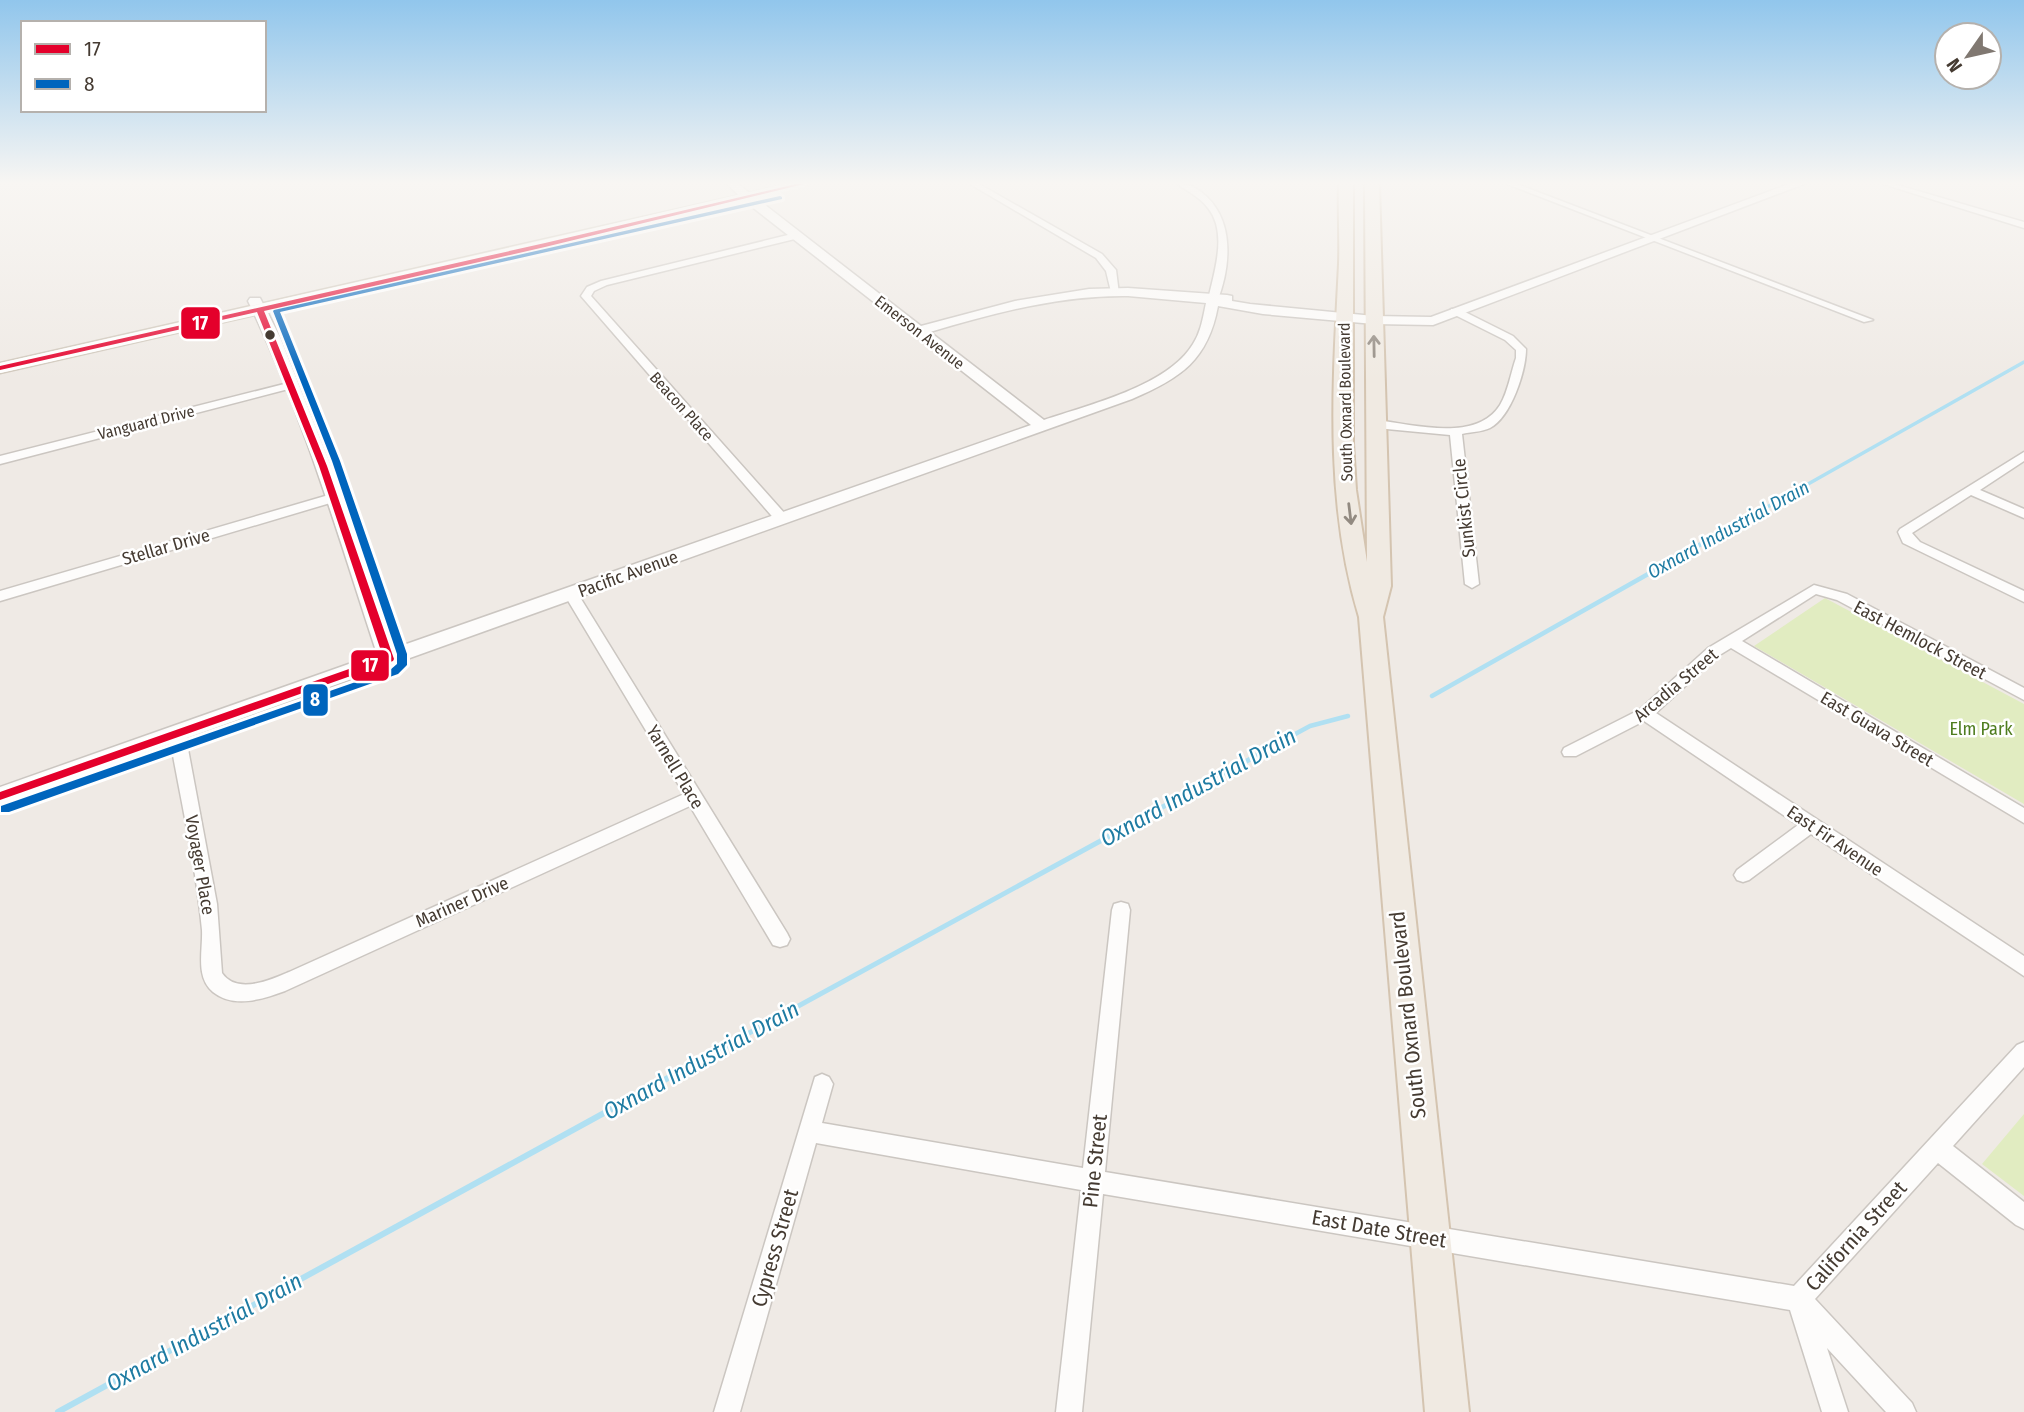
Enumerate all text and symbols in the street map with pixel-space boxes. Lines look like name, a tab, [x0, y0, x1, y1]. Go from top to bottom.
legend	[21, 21, 266, 112]
north arrow	[1933, 21, 2003, 91]
text: 17	[84, 36, 101, 62]
text: N	[1942, 54, 1967, 76]
text: 8	[84, 71, 95, 97]
street label: Emerson Avenue	[871, 292, 968, 373]
line badge: 17	[180, 306, 221, 340]
text: 17	[192, 312, 208, 335]
street label: South Oxnard Boulevard	[1335, 322, 1356, 482]
unlabelled marker	[263, 328, 277, 342]
one-way arrow	[1368, 335, 1381, 358]
street label: Beacon Place	[646, 368, 718, 445]
street label: Vanguard Drive	[96, 401, 196, 444]
street label: Sunkist Circle	[1448, 457, 1480, 559]
water label: Oxnard Industrial Drain	[1643, 475, 1813, 584]
one-way arrow	[1343, 502, 1356, 525]
street label: Stellar Drive	[120, 524, 213, 570]
street label: Pacific Avenue	[575, 546, 681, 602]
street label: East Hemlock Street	[1850, 596, 1990, 684]
street label: Arcadia Street	[1629, 643, 1723, 727]
line badge: 17	[350, 649, 390, 682]
text: 17	[362, 654, 378, 677]
line badge: 8	[302, 683, 329, 717]
street label: East Guava Street	[1816, 687, 1938, 771]
text: 8	[310, 688, 320, 711]
park label: Elm Park	[1949, 718, 2013, 740]
street label: Yarnell Place	[641, 721, 709, 813]
water label: Oxnard Industrial Drain	[1095, 721, 1301, 853]
street label: East Fir Avenue	[1783, 801, 1887, 881]
street label: Voyager Place	[180, 813, 220, 917]
street label: Mariner Drive	[412, 872, 512, 932]
street label: South Oxnard Boulevard	[1384, 910, 1432, 1120]
water label: Oxnard Industrial Drain	[598, 994, 804, 1126]
street label: Pine Street	[1077, 1113, 1113, 1209]
street label: California Street	[1800, 1175, 1912, 1296]
street label: Cypress Street	[746, 1186, 804, 1310]
street label: East Date Street	[1310, 1204, 1448, 1254]
water label: Oxnard Industrial Drain	[101, 1266, 307, 1398]

